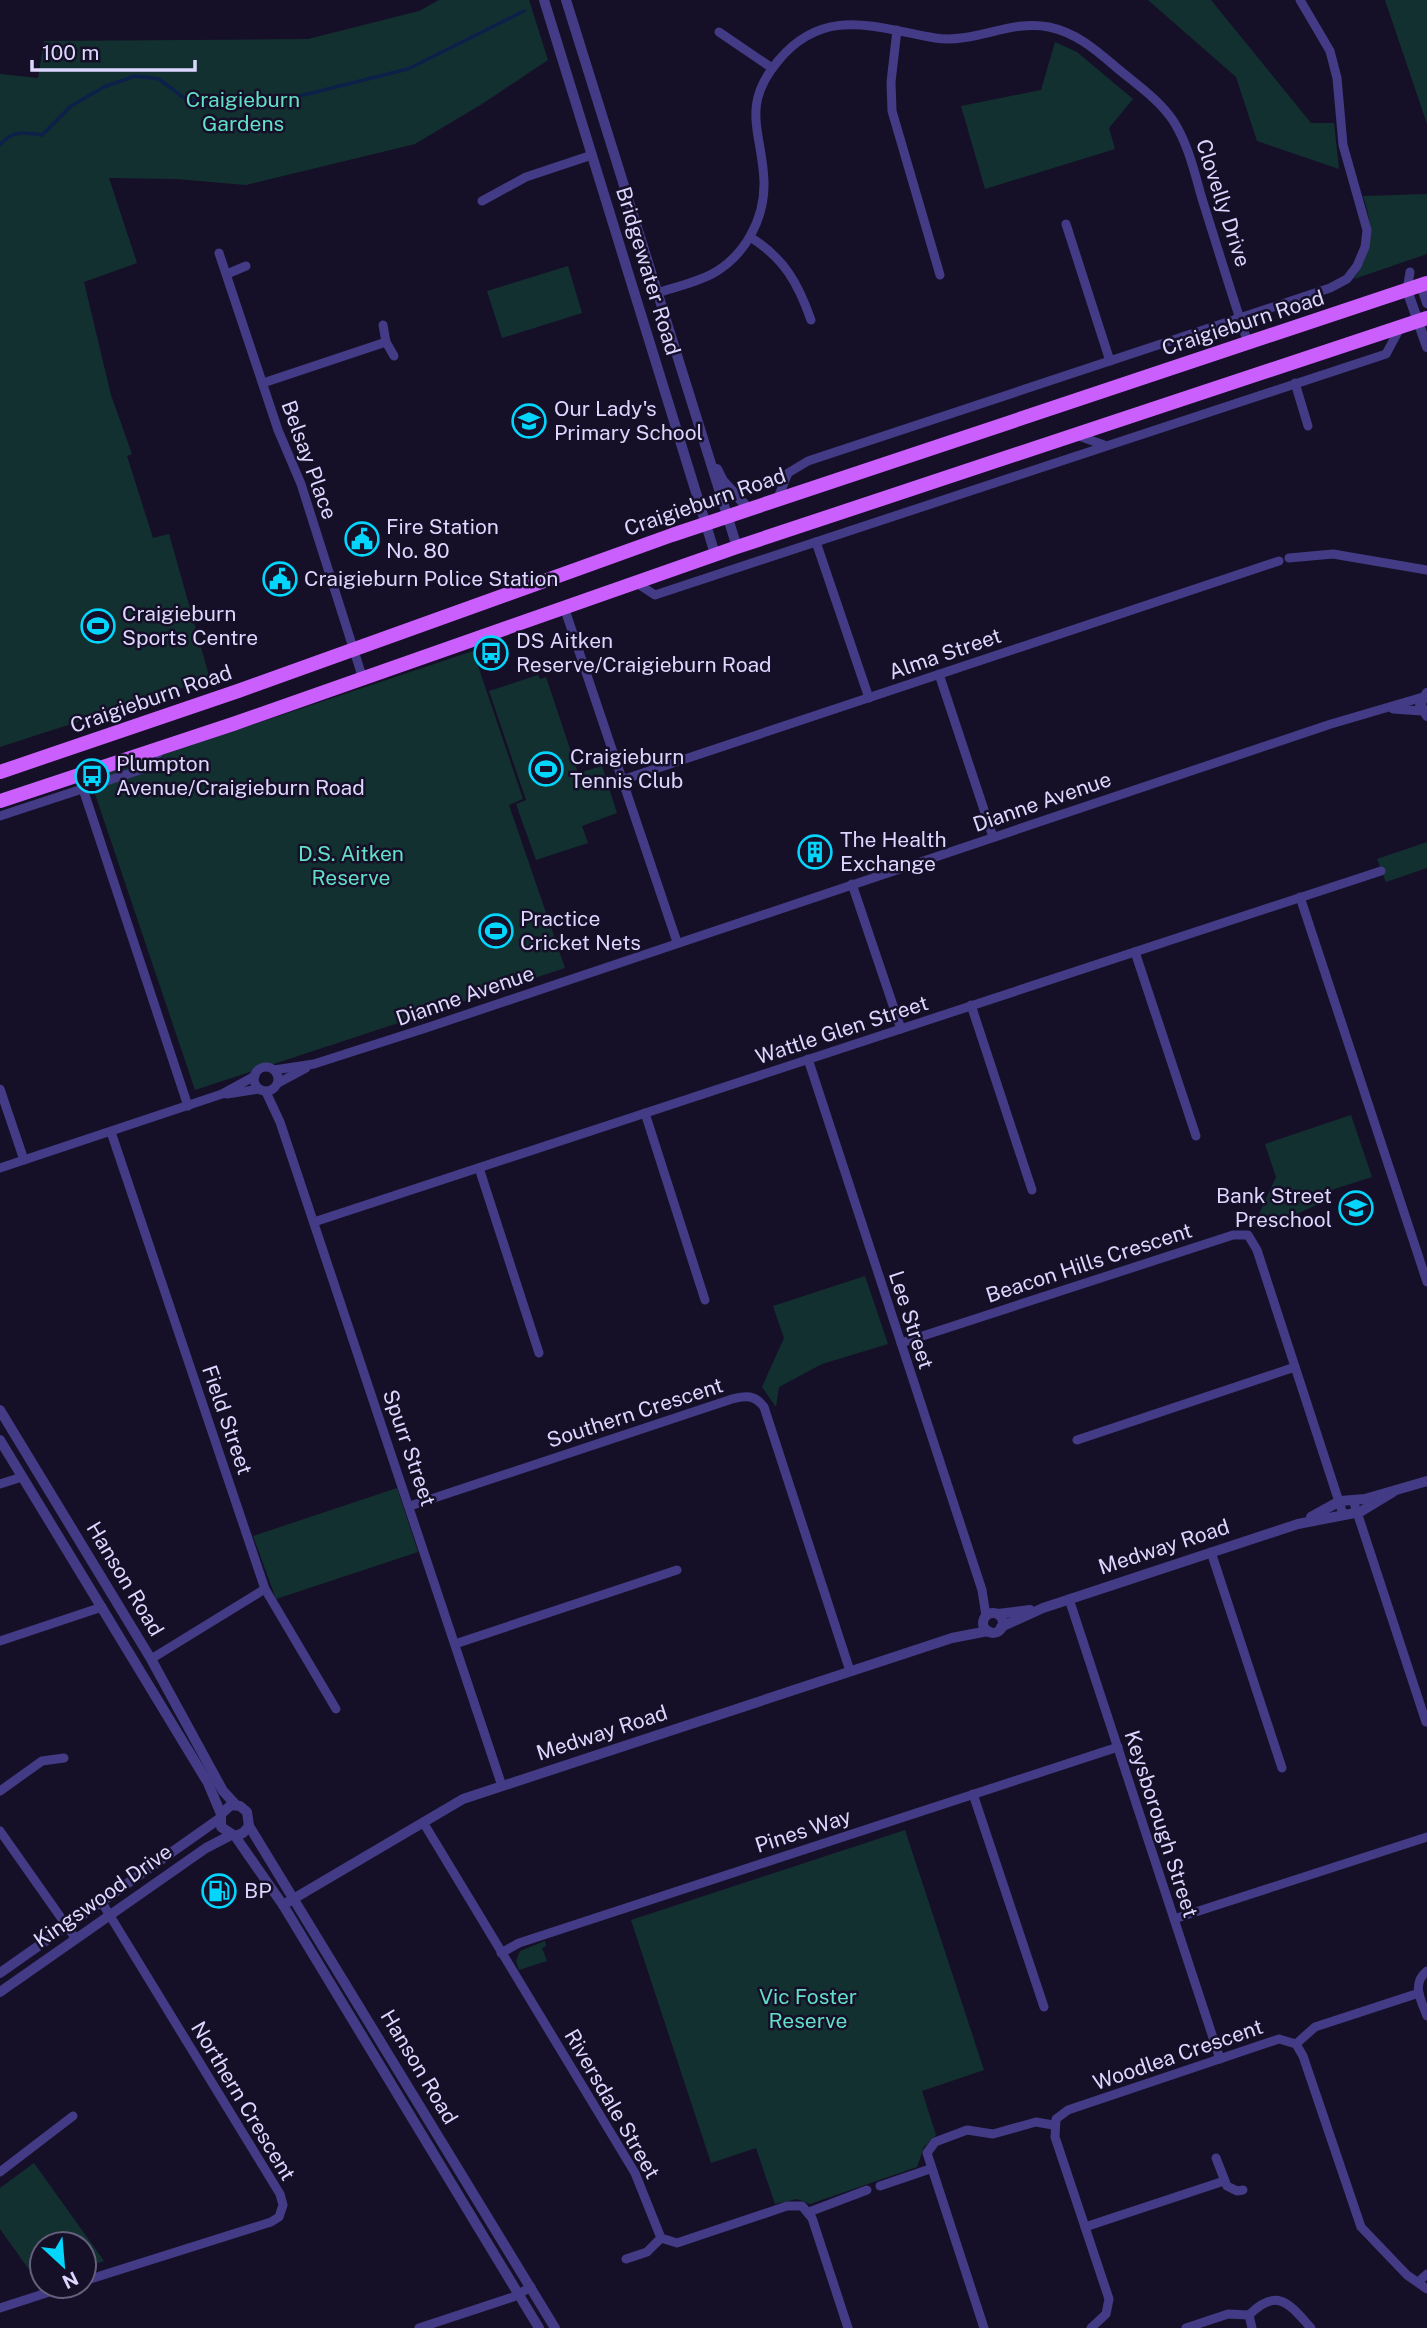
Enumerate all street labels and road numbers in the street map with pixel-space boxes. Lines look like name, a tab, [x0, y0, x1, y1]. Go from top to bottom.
street label: Clovelly Drive	[1191, 136, 1256, 270]
street label: Bridgewater Road	[611, 184, 686, 358]
street label: Craigieburn Road	[1159, 284, 1327, 361]
street label: Belsay Place	[276, 397, 343, 523]
street label: Craigieburn Road	[621, 462, 789, 541]
street label: Alma Street	[885, 623, 1004, 684]
street label: Craigieburn Road	[67, 659, 235, 738]
street label: Dianne Avenue	[969, 766, 1114, 837]
street label: Dianne Avenue	[392, 960, 537, 1031]
street label: Wattle Glen Street	[752, 990, 931, 1069]
street label: Beacon Hills Crescent	[983, 1217, 1195, 1308]
street label: Lee Street	[884, 1268, 939, 1372]
street label: Field Street	[197, 1362, 258, 1478]
street label: Southern Crescent	[544, 1372, 726, 1453]
street label: Spurr Street	[378, 1386, 441, 1509]
street label: Medway Road	[1095, 1514, 1233, 1579]
street label: Hanson Road	[81, 1517, 169, 1641]
street label: Medway Road	[533, 1700, 671, 1765]
street label: Keysborough Street	[1119, 1727, 1204, 1921]
street label: Pines Way	[752, 1803, 854, 1858]
street label: Kingswood Drive	[29, 1839, 177, 1953]
street label: Hanson Road	[375, 2005, 463, 2129]
street label: Woodlea Crescent	[1090, 2014, 1266, 2095]
street label: Northern Crescent	[186, 2017, 301, 2185]
street label: Riversdale Street	[559, 2025, 665, 2183]

